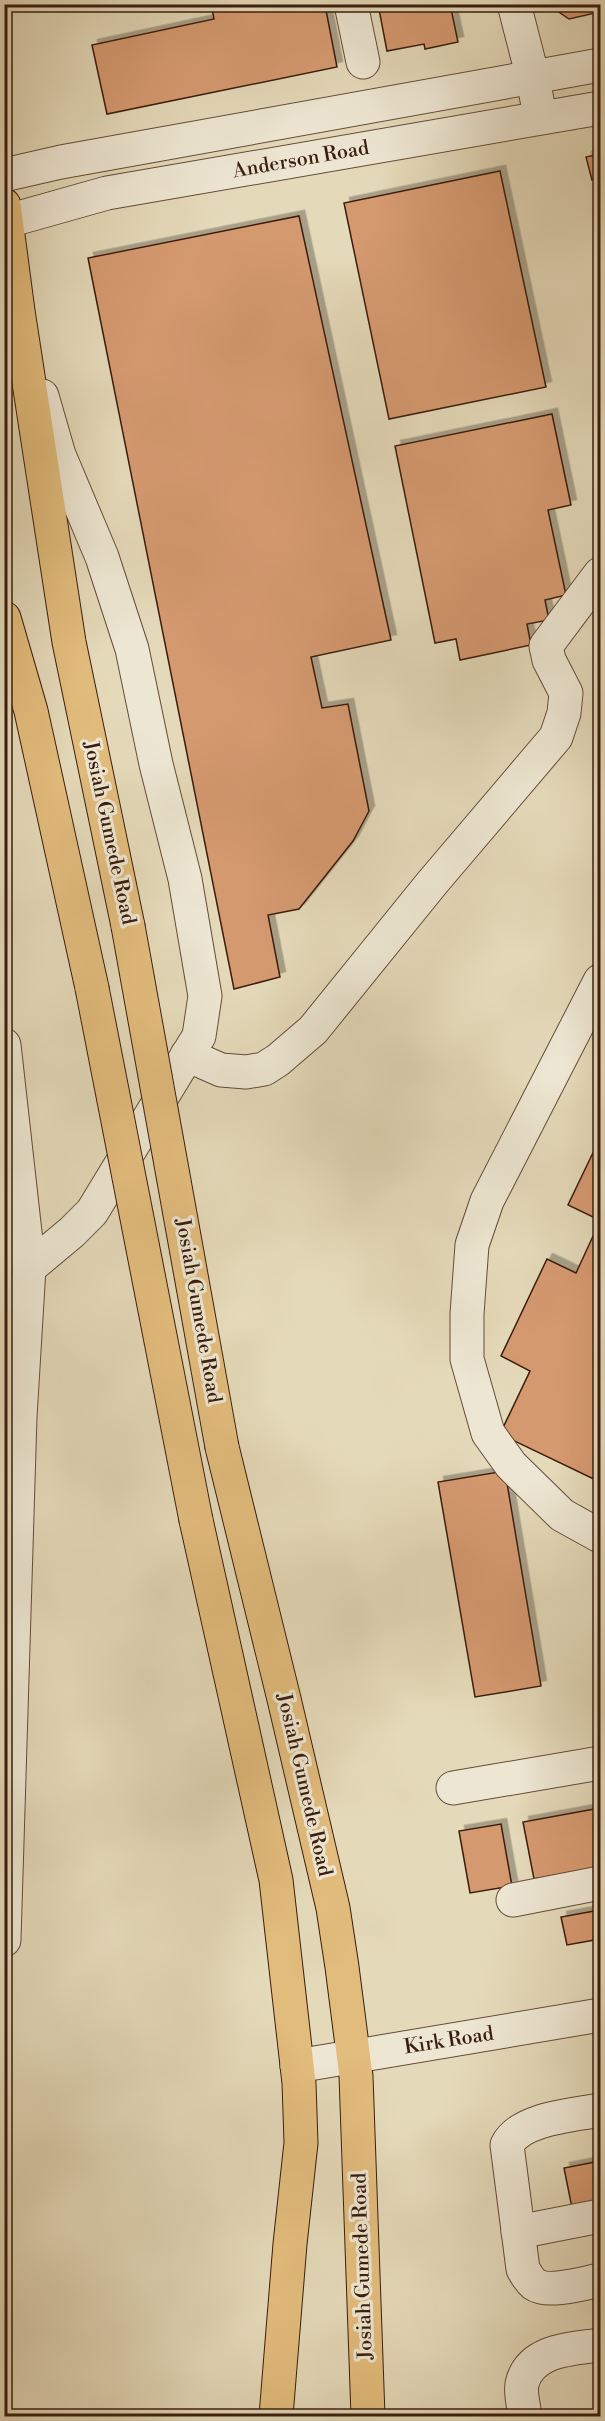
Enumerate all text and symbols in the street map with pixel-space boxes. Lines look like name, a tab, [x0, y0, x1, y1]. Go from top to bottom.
street label: Anderson Road	[230, 136, 372, 184]
street label: Josiah Gumede Road	[77, 738, 141, 928]
street label: Josiah Gumede Road	[169, 1216, 227, 1406]
street label: Josiah Gumede Road	[271, 1690, 337, 1880]
street label: Kirk Road	[402, 2021, 496, 2060]
street label: Josiah Gumede Road	[347, 2171, 379, 2361]

